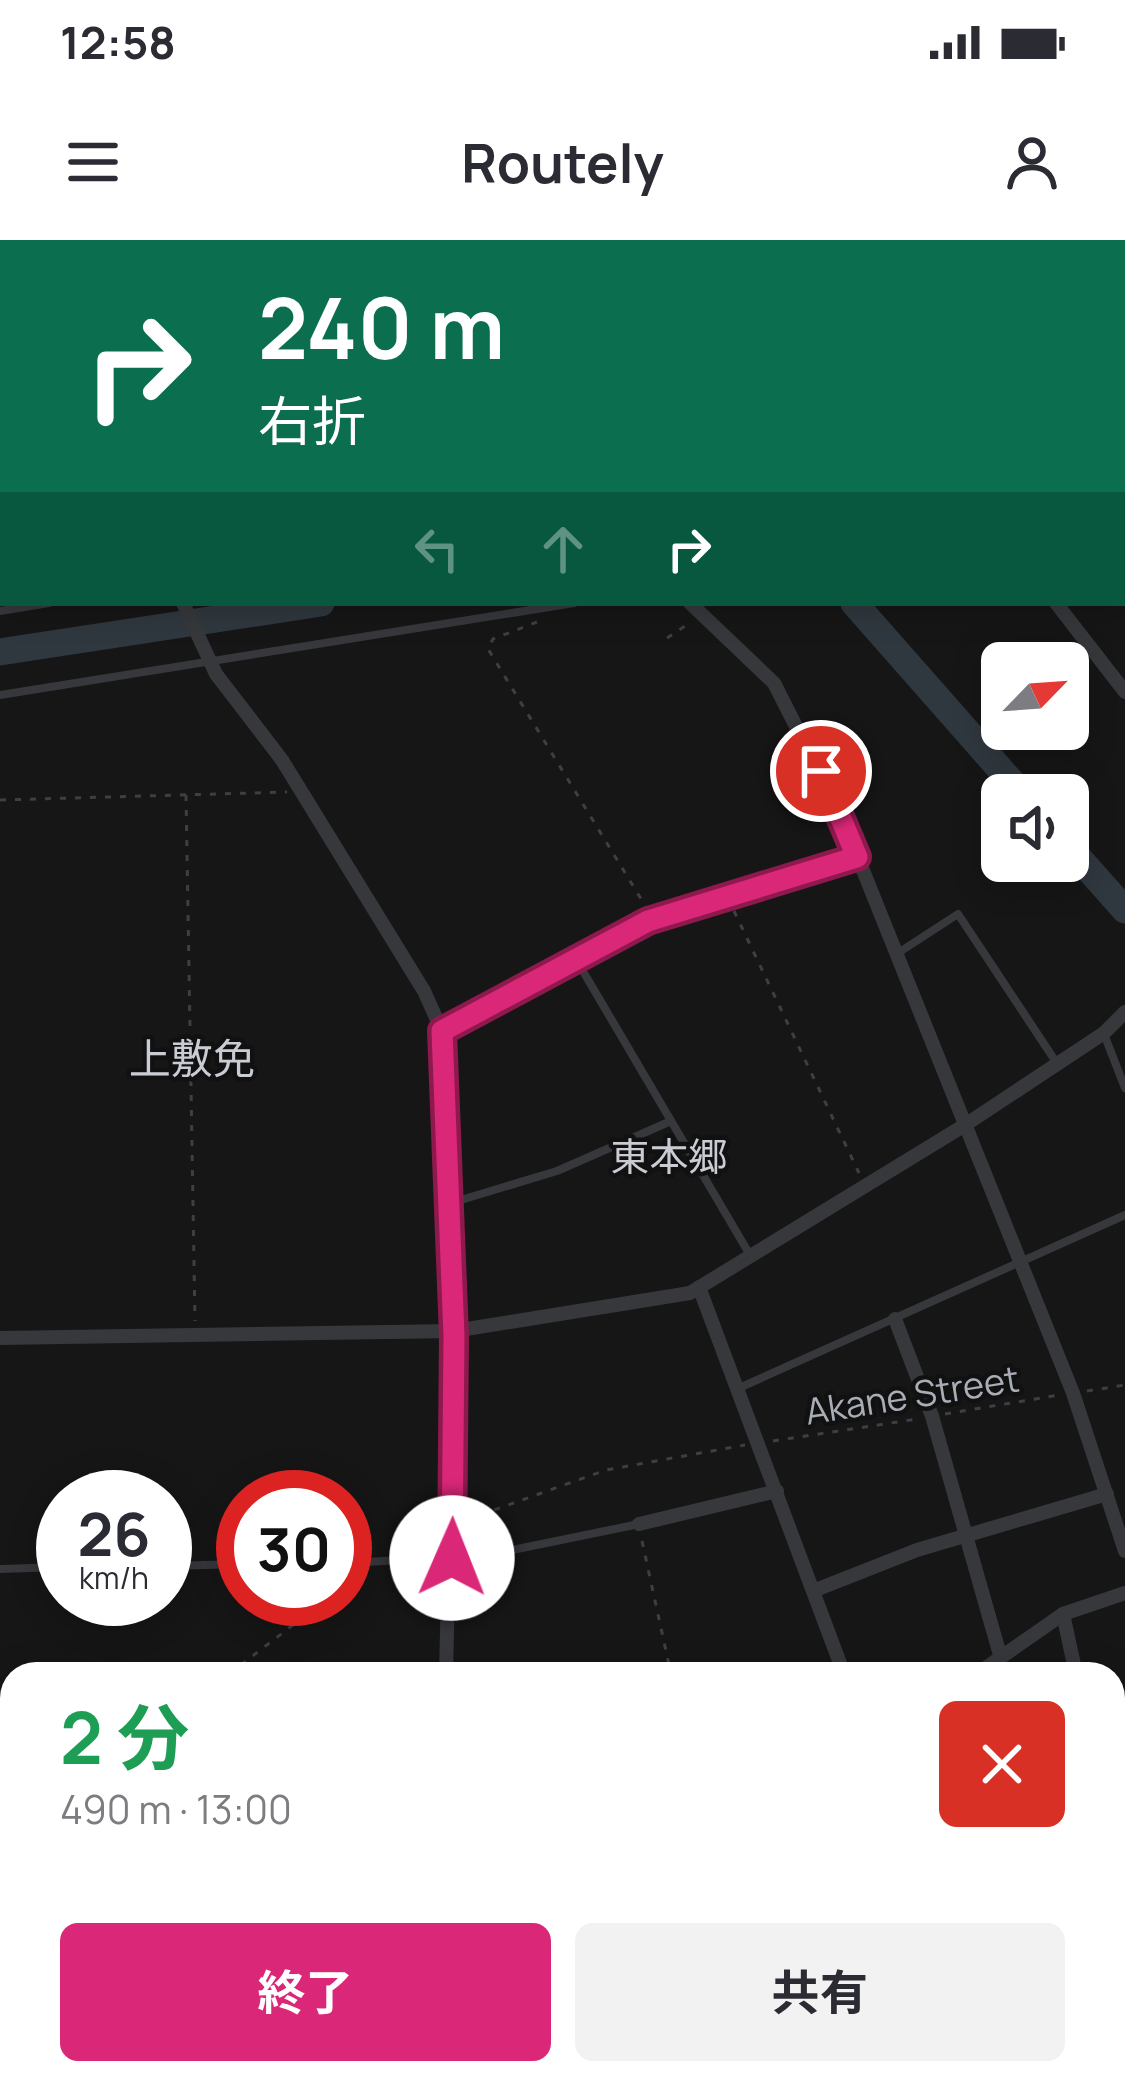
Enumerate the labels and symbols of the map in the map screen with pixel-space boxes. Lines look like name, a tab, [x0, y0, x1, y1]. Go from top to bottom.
north arrow	[981, 642, 1089, 750]
pin	[770, 720, 872, 822]
district label: 上敷免	[129, 1029, 255, 1087]
district label: 東本郷	[610, 1129, 728, 1183]
street label: Akane Street	[801, 1353, 1022, 1436]
speed limit sign: 30	[216, 1470, 372, 1626]
position arrow	[389, 1495, 515, 1621]

